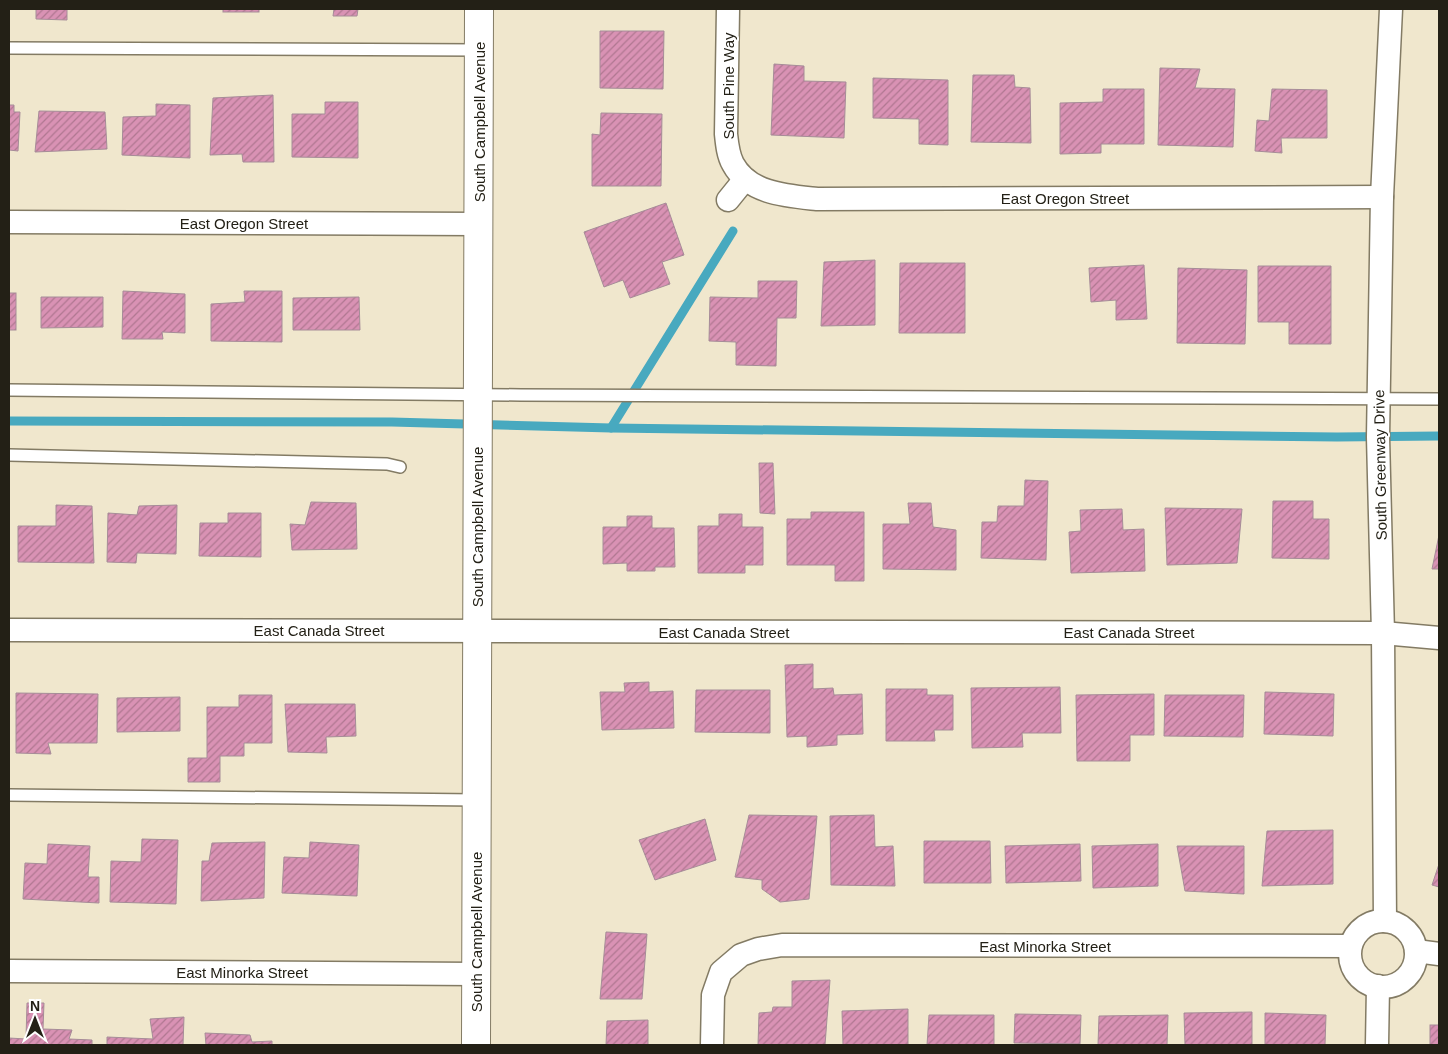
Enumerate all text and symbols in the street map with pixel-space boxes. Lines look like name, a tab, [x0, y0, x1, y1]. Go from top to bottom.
street label: South Pine Way	[720, 32, 737, 140]
street label: South Campbell Avenue	[471, 42, 488, 202]
street label: East Oregon Street	[1001, 190, 1130, 207]
street label: East Oregon Street	[180, 215, 309, 232]
street label: South Greenway Drive	[1370, 389, 1390, 541]
street label: South Campbell Avenue	[469, 447, 486, 607]
street label: East Canada Street	[254, 622, 385, 639]
street label: East Canada Street	[659, 624, 790, 641]
street label: East Canada Street	[1064, 624, 1195, 641]
street label: South Campbell Avenue	[468, 852, 485, 1012]
street label: East Minorka Street	[979, 938, 1112, 955]
street label: East Minorka Street	[176, 964, 309, 981]
north arrow	[10, 994, 60, 1044]
text: N	[30, 998, 40, 1014]

